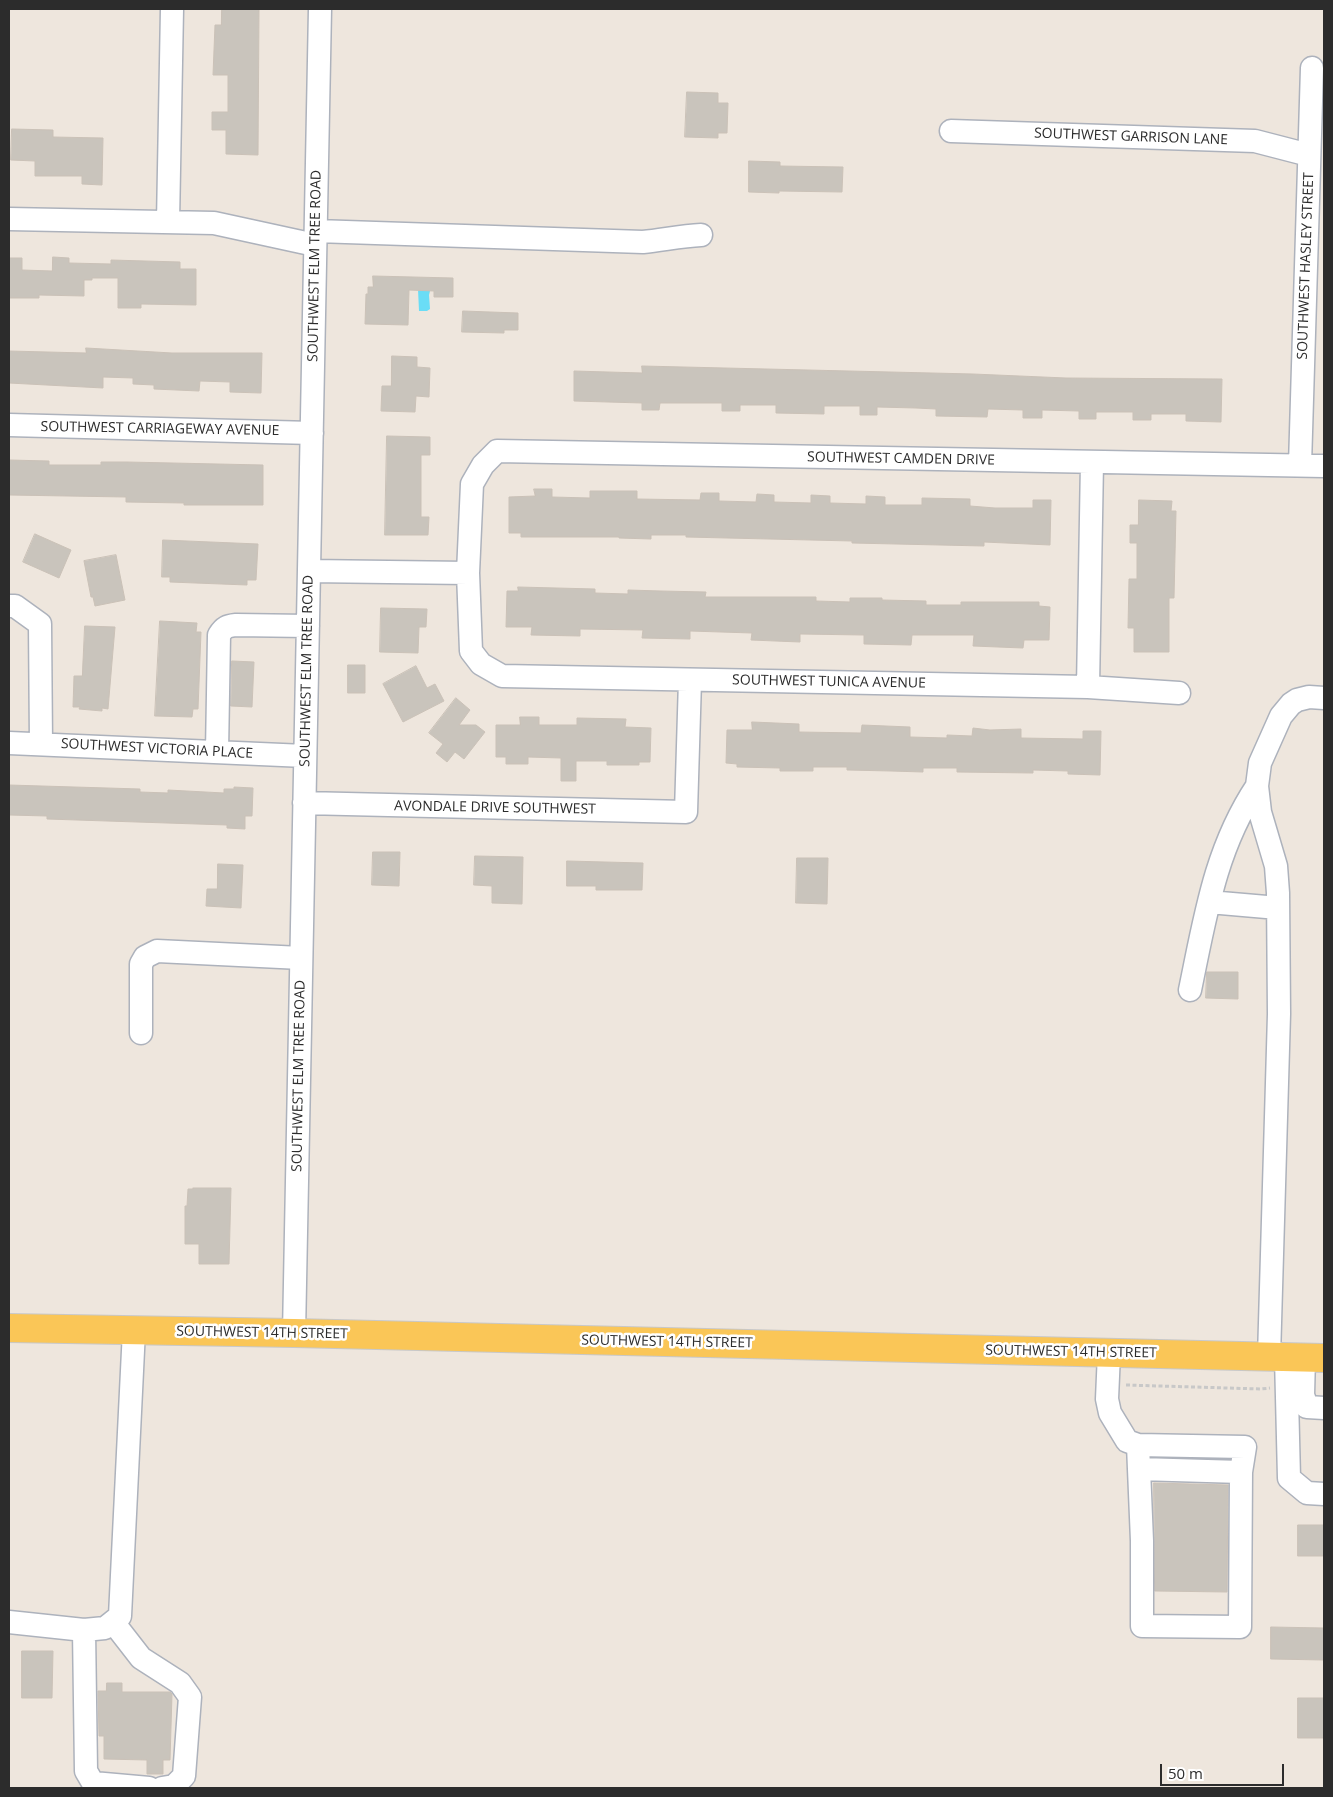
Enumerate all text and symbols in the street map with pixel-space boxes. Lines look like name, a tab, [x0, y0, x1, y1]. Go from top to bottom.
street label: SOUTHWEST GARRISON LANE	[1034, 125, 1228, 149]
street label: SOUTHWEST ELM TREE ROAD	[305, 170, 325, 362]
street label: SOUTHWEST HASLEY STREET	[1294, 172, 1318, 360]
street label: SOUTHWEST CARRIAGEWAY AVENUE	[40, 419, 280, 439]
street label: SOUTHWEST CAMDEN DRIVE	[807, 449, 995, 469]
street label: SOUTHWEST ELM TREE ROAD	[297, 575, 317, 767]
street label: SOUTHWEST TUNICA AVENUE	[732, 672, 926, 692]
street label: SOUTHWEST VICTORIA PLACE	[60, 736, 254, 762]
street label: AVONDALE DRIVE SOUTHWEST	[394, 798, 596, 818]
street label: SOUTHWEST ELM TREE ROAD	[289, 980, 309, 1172]
street label: SOUTHWEST 14TH STREET	[176, 1323, 348, 1343]
street label: SOUTHWEST 14TH STREET	[581, 1332, 753, 1352]
street label: SOUTHWEST 14TH STREET	[985, 1342, 1157, 1362]
scale bar	[1163, 1754, 1287, 1786]
text: 50 m	[1168, 1763, 1203, 1783]

